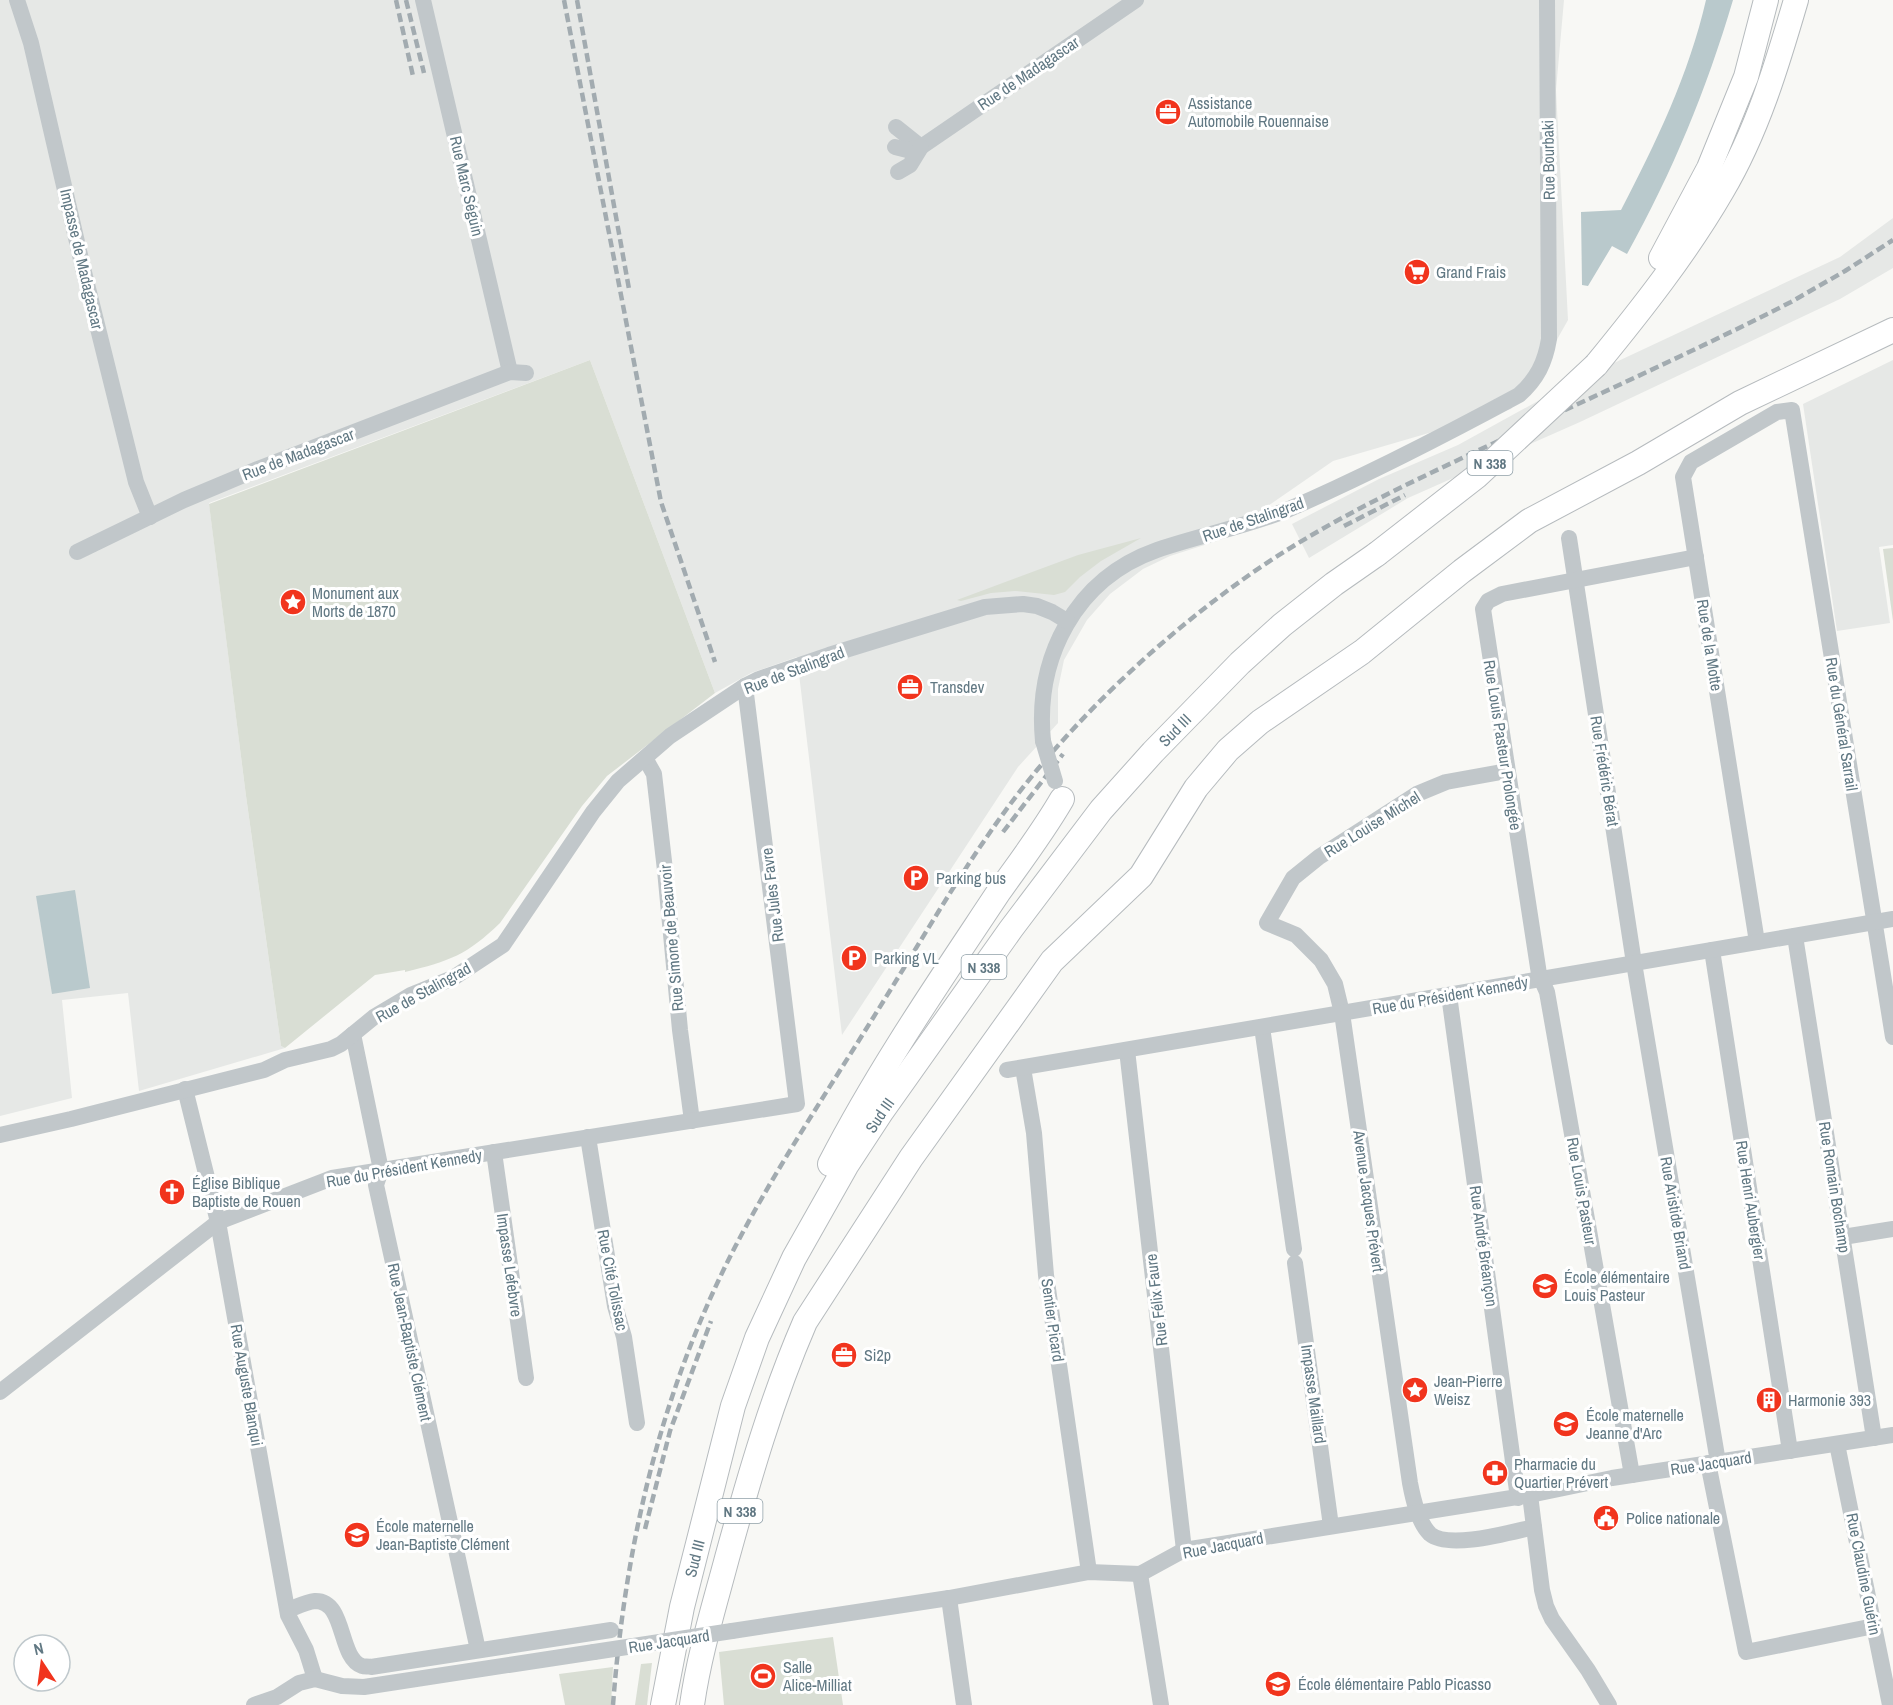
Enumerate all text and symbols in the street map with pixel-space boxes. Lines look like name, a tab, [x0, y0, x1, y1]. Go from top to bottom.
street label: Rue de Madagascar	[973, 30, 1084, 115]
place label: Assistance Automobile Rouennaise	[1187, 92, 1329, 132]
office icon: Assistance Automobile Rouennaise	[1153, 97, 1183, 127]
street label: Rue Bourbaki	[1536, 120, 1560, 200]
street label: Rue Marc Séguin	[445, 134, 489, 238]
street label: Impasse de Madagascar	[55, 187, 109, 332]
supermarket icon: Grand Frais	[1402, 257, 1432, 287]
place label: Grand Frais	[1436, 261, 1506, 283]
street label: Rue de Madagascar	[239, 422, 358, 485]
road number: N 338	[1468, 451, 1512, 475]
street label: Rue de Stalingrad	[1199, 491, 1307, 547]
place label: Monument aux Morts de 1870	[312, 582, 399, 622]
place icon: Monument aux Morts de 1870	[278, 587, 308, 617]
street label: Rue de la Motte	[1692, 598, 1728, 692]
street label: Rue de Stalingrad	[741, 641, 847, 699]
street label: Rue du Général Sarrail	[1821, 656, 1863, 792]
street label: Rue Louis Pasteur Prolongée	[1479, 658, 1527, 832]
office icon: Transdev	[895, 672, 925, 702]
place label: Transdev	[930, 676, 985, 698]
street label: Sud III	[1154, 709, 1196, 751]
street label: Rue Frédéric Bérat	[1585, 714, 1625, 828]
street label: Rue Louise Michel	[1320, 786, 1424, 862]
street label: Rue Jules Favre	[755, 847, 789, 943]
street label: Rue Simone de Beauvoir	[654, 863, 688, 1012]
parking icon: Parking bus	[901, 863, 931, 893]
place label: Parking bus	[936, 867, 1006, 889]
parking icon: Parking VL	[839, 943, 869, 973]
place label: Parking VL	[874, 947, 940, 969]
road number: N 338	[962, 955, 1006, 979]
street label: Rue de Stalingrad	[371, 957, 475, 1027]
street label: Rue du Président Kennedy	[1371, 970, 1530, 1020]
street label: Sud III	[860, 1093, 899, 1137]
street label: Rue Romain Bochamp	[1814, 1120, 1856, 1254]
street label: Avenue Jacques Prévert	[1348, 1128, 1390, 1274]
street label: Rue Louis Pasteur	[1562, 1136, 1602, 1247]
street label: Rue Henri Aubergier	[1731, 1139, 1771, 1262]
street label: Rue du Président Kennedy	[325, 1143, 484, 1193]
street label: Rue Aristide Briand	[1655, 1155, 1697, 1271]
place label: Église Biblique Baptiste de Rouen	[192, 1172, 301, 1212]
church icon: Église Biblique Baptiste de Rouen	[157, 1177, 187, 1207]
street label: Rue André Bréançon	[1465, 1184, 1503, 1308]
street label: Impasse Lefebvre	[492, 1212, 528, 1318]
street label: Rue Cité Tolissac	[592, 1228, 634, 1333]
street label: Rue Félix Faure	[1139, 1253, 1173, 1347]
street label: Rue Jean-Baptiste Clément	[382, 1261, 438, 1423]
place label: École élémentaire Louis Pasteur	[1564, 1266, 1670, 1306]
school or university icon: École élémentaire Louis Pasteur	[1530, 1271, 1560, 1301]
street label: Sentier Picard	[1036, 1277, 1070, 1363]
street label: Rue Auguste Blanqui	[225, 1322, 269, 1448]
office icon: Si2p	[829, 1340, 859, 1370]
street label: Impasse Maillard	[1296, 1343, 1332, 1445]
place label: Si2p	[864, 1344, 891, 1366]
place label: Jean-Pierre Weisz	[1434, 1370, 1503, 1410]
place icon: Jean-Pierre Weisz	[1400, 1375, 1430, 1405]
building icon: Harmonie 393	[1754, 1385, 1784, 1415]
place label: Harmonie 393	[1788, 1389, 1871, 1411]
place label: École maternelle Jeanne d'Arc	[1586, 1404, 1684, 1444]
school or university icon: École maternelle Jeanne d'Arc	[1551, 1409, 1581, 1439]
street label: Rue Jacquard	[1669, 1446, 1753, 1480]
place label: Pharmacie du Quartier Prévert	[1514, 1453, 1608, 1493]
pharmacy icon: Pharmacie du Quartier Prévert	[1480, 1458, 1510, 1488]
road number: N 338	[718, 1499, 762, 1523]
public building icon: Police nationale	[1591, 1503, 1621, 1533]
place label: Police nationale	[1626, 1507, 1720, 1529]
street label: Rue Claudine Guérin	[1841, 1511, 1887, 1637]
place label: École maternelle Jean-Baptiste Clément	[376, 1515, 510, 1555]
school or university icon: École maternelle Jean-Baptiste Clément	[342, 1520, 372, 1550]
street label: Rue Jacquard	[1181, 1526, 1265, 1564]
street label: Sud III	[679, 1537, 710, 1579]
street label: Rue Jacquard	[627, 1624, 711, 1658]
north arrow	[12, 1633, 72, 1693]
text: N	[32, 1637, 46, 1660]
place label: Salle Alice-Milliat	[782, 1656, 852, 1696]
sports icon: Salle Alice-Milliat	[748, 1661, 778, 1691]
school or university icon: École élémentaire Pablo Picasso	[1263, 1669, 1293, 1699]
place label: École élémentaire Pablo Picasso	[1298, 1673, 1491, 1695]

